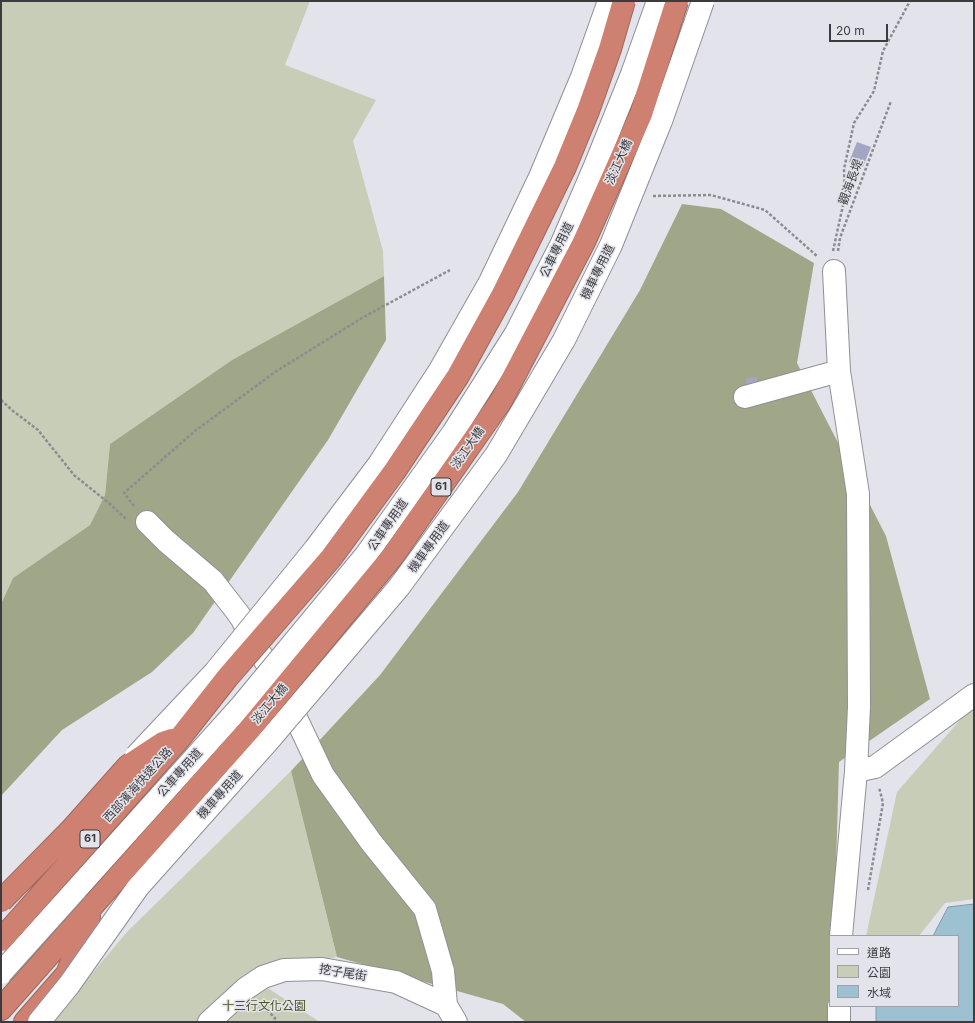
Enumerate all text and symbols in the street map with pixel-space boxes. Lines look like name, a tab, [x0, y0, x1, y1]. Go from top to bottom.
scale bar	[831, 16, 890, 42]
text: 20 m	[836, 23, 865, 38]
street label: 淡江大橋	[603, 137, 635, 187]
street label: 觀海長堤	[836, 157, 866, 207]
street label: 公車專用道	[537, 220, 577, 280]
street label: 機車專用道	[578, 242, 618, 302]
street label: 淡江大橋	[448, 424, 488, 472]
road number: 61	[431, 478, 451, 496]
street label: 公車專用道	[365, 496, 411, 554]
street label: 機車專用道	[406, 518, 452, 576]
street label: 淡江大橋	[249, 681, 291, 727]
street label: 西部濱海快速公路	[101, 745, 175, 825]
street label: 公車專用道	[155, 746, 205, 800]
street label: 機車專用道	[195, 768, 245, 822]
road number: 61	[80, 830, 100, 848]
legend	[829, 935, 959, 1007]
text: 道路	[867, 945, 891, 960]
street label: 挖子尾街	[318, 962, 368, 984]
text: 公園	[867, 965, 891, 980]
text: 水域	[867, 985, 891, 1000]
park label: 十三行文化公園	[222, 999, 306, 1013]

